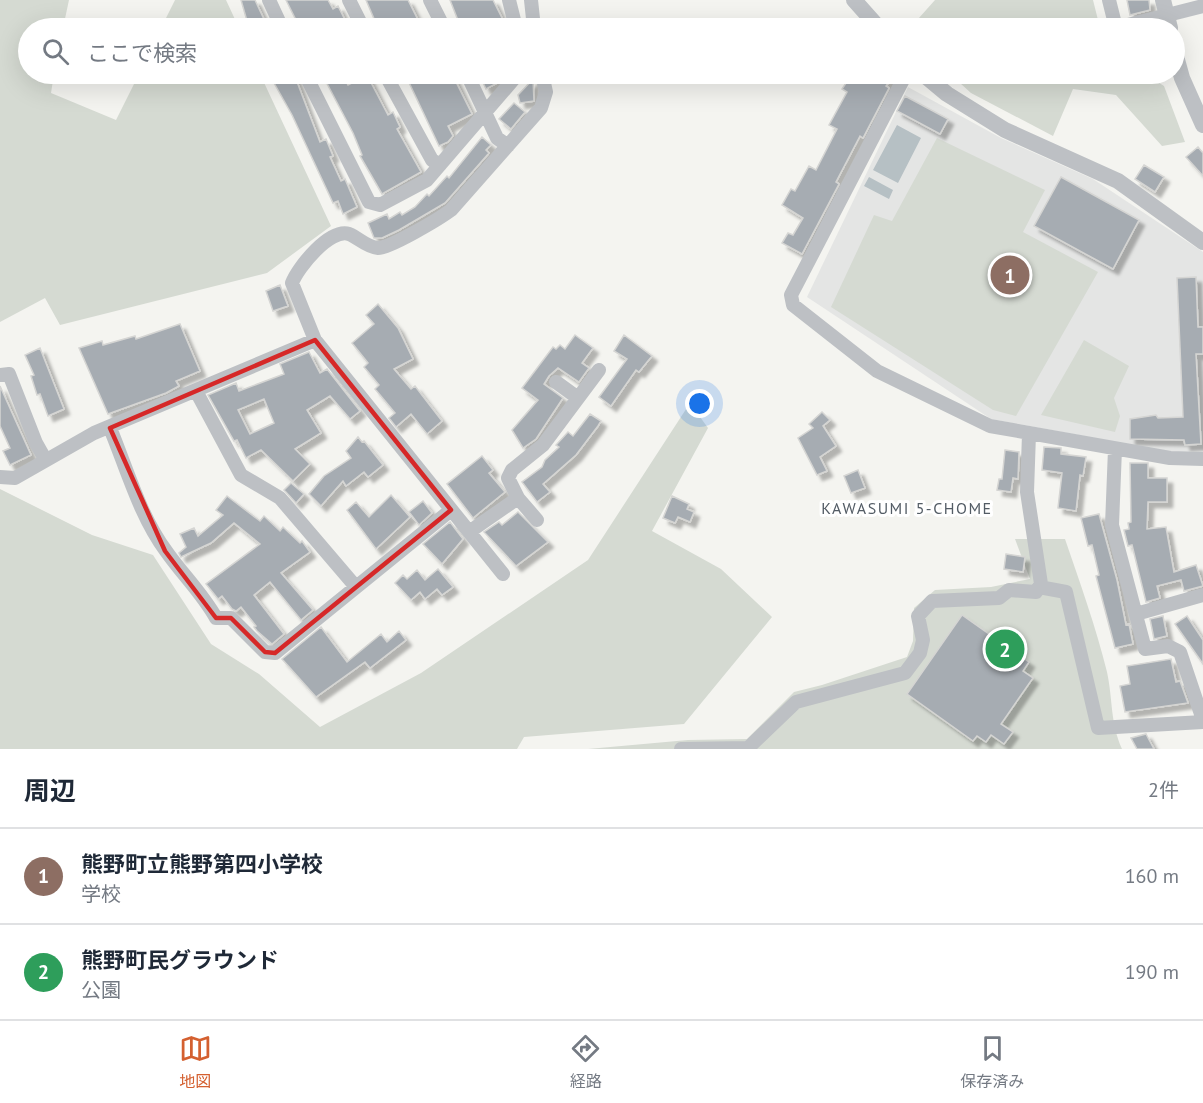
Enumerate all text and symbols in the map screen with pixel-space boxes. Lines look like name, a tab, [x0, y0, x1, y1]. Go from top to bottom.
search box	[18, 18, 1185, 84]
icon: search	[39, 35, 72, 68]
text: ここで検索	[87, 39, 197, 67]
pin: 1	[990, 252, 1030, 298]
your location	[685, 389, 714, 418]
district label: KAWASUMI 5-CHOME	[821, 498, 993, 518]
pin: 2	[986, 626, 1024, 672]
text: 周辺	[24, 774, 76, 807]
text: 2件	[1148, 777, 1179, 803]
text: 熊野町立熊野第四小学校	[81, 850, 323, 878]
text: 1	[38, 863, 49, 889]
text: 160 m	[1125, 863, 1179, 889]
text: 学校	[81, 881, 121, 907]
text: 熊野町民グラウンド	[81, 946, 279, 974]
text: 2	[38, 959, 49, 985]
text: 190 m	[1125, 959, 1179, 985]
text: 公園	[81, 977, 121, 1003]
tab: 地図	[179, 1032, 212, 1092]
tab: 経路	[569, 1032, 602, 1092]
tab: 保存済み	[960, 1032, 1024, 1092]

